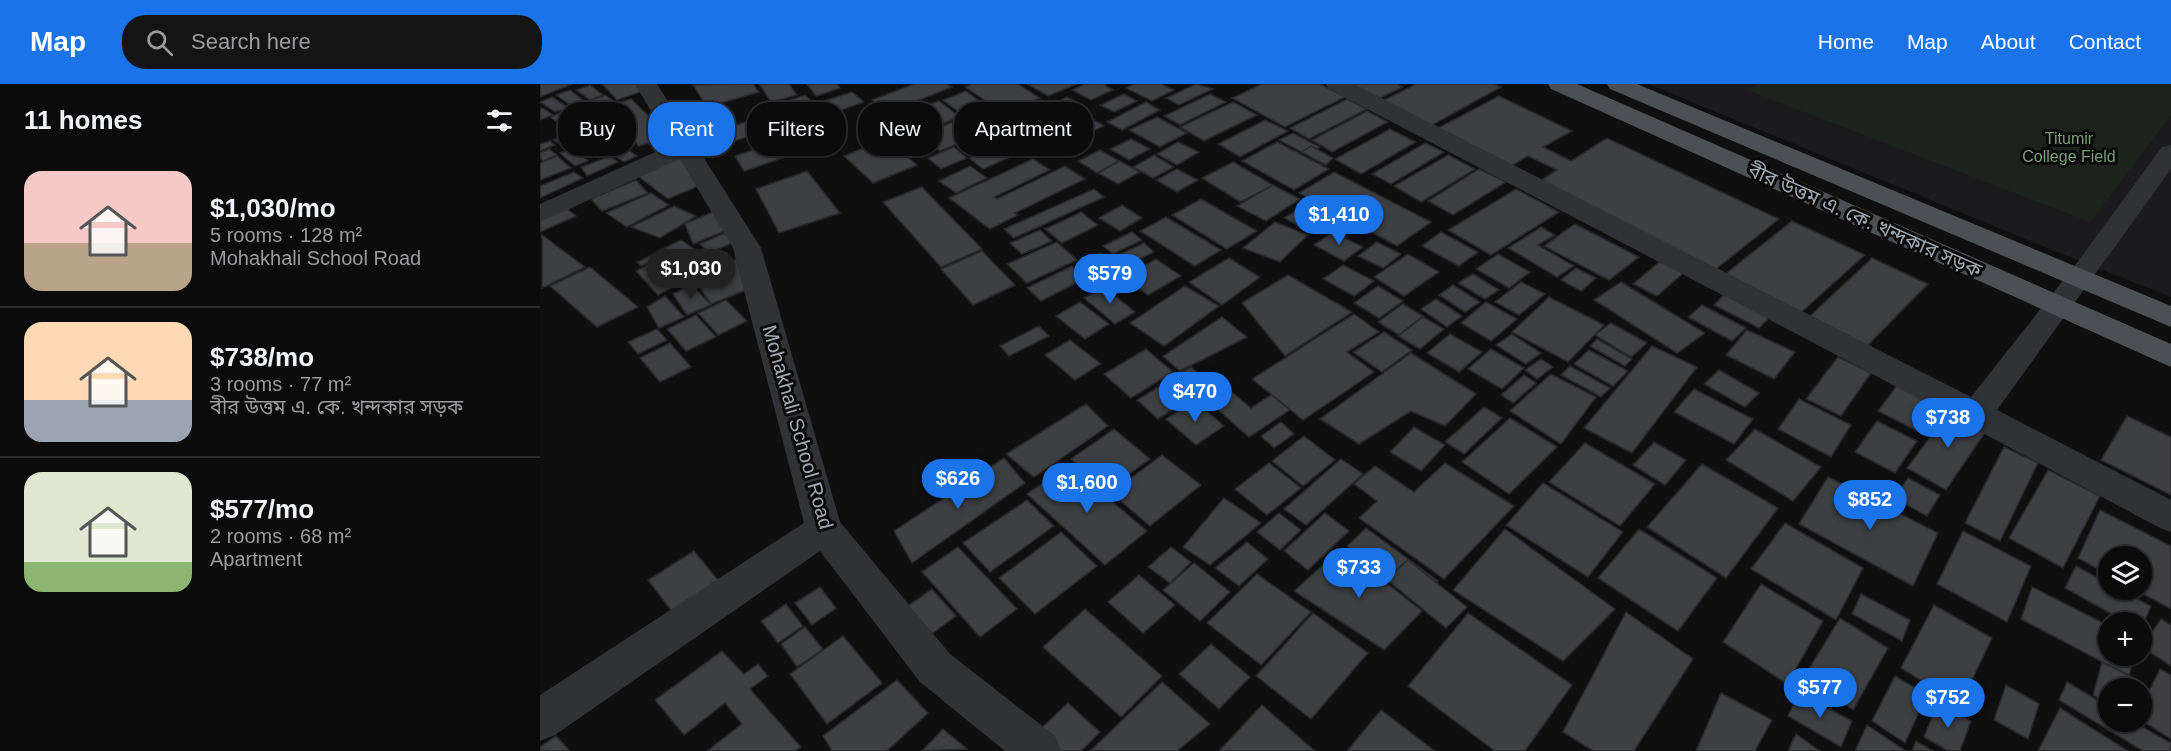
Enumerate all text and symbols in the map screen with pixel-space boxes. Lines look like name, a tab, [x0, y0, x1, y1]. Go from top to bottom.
search box	[122, 15, 542, 69]
text: Map	[30, 26, 86, 57]
icon: search	[143, 26, 176, 59]
text: Search here	[191, 29, 311, 54]
text: Home	[1818, 30, 1874, 53]
text: Map	[1907, 30, 1948, 53]
text: About	[1981, 30, 2036, 53]
text: Contact	[2069, 30, 2141, 53]
chip: Buy	[558, 102, 636, 156]
chip: Rent	[648, 102, 735, 156]
chip: Filters	[747, 102, 846, 156]
chip: New	[858, 102, 942, 156]
chip: Apartment	[954, 102, 1093, 156]
icon: filters	[483, 104, 516, 137]
text: 11 homes	[24, 105, 143, 135]
park label: Titumir College Field	[2022, 130, 2116, 165]
street label: বীর উত্তম এ. কে. খন্দকার সড়ক	[1744, 157, 1986, 282]
text: $1,030/mo	[210, 193, 336, 223]
icon: home	[72, 195, 144, 267]
pin: $1,410	[1290, 195, 1388, 246]
text: $1,410	[1308, 203, 1370, 225]
text: 5 rooms · 128 m²	[210, 224, 362, 246]
text: Mohakhali School Road	[210, 247, 421, 269]
pin: $1,030	[642, 249, 740, 300]
pin: $579	[1074, 254, 1146, 305]
text: $1,030	[660, 257, 722, 279]
text: $579	[1088, 262, 1132, 284]
street label: Mohakhali School Road	[758, 322, 838, 532]
text: $738/mo	[210, 342, 314, 372]
icon: home	[72, 346, 144, 418]
pin: $470	[1159, 372, 1231, 423]
text: 3 rooms · 77 m²	[210, 373, 351, 395]
text: $470	[1173, 380, 1217, 402]
text: বীর উত্তম এ. কে. খন্দকার সড়ক	[210, 396, 463, 418]
pin: $738	[1912, 398, 1984, 449]
text: $738	[1926, 406, 1970, 428]
pin: $626	[922, 459, 994, 510]
pin: $1,600	[1038, 463, 1136, 514]
text: $626	[936, 467, 980, 489]
text: $1,600	[1056, 471, 1118, 493]
pin: $852	[1834, 480, 1906, 531]
text: $852	[1848, 488, 1892, 510]
text: $577/mo	[210, 494, 314, 524]
icon: home	[72, 496, 144, 568]
text: 2 rooms · 68 m²	[210, 525, 351, 547]
map controls	[2098, 546, 2152, 732]
button: layers	[2098, 546, 2152, 600]
text: Apartment	[210, 548, 302, 570]
pin: $733	[1323, 548, 1395, 599]
text: $733	[1337, 556, 1381, 578]
button: +	[2098, 612, 2152, 666]
pin: $577	[1784, 668, 1856, 719]
text: $577	[1798, 676, 1842, 698]
pin: $752	[1912, 678, 1984, 729]
button: −	[2098, 678, 2152, 732]
text: $752	[1926, 686, 1970, 708]

